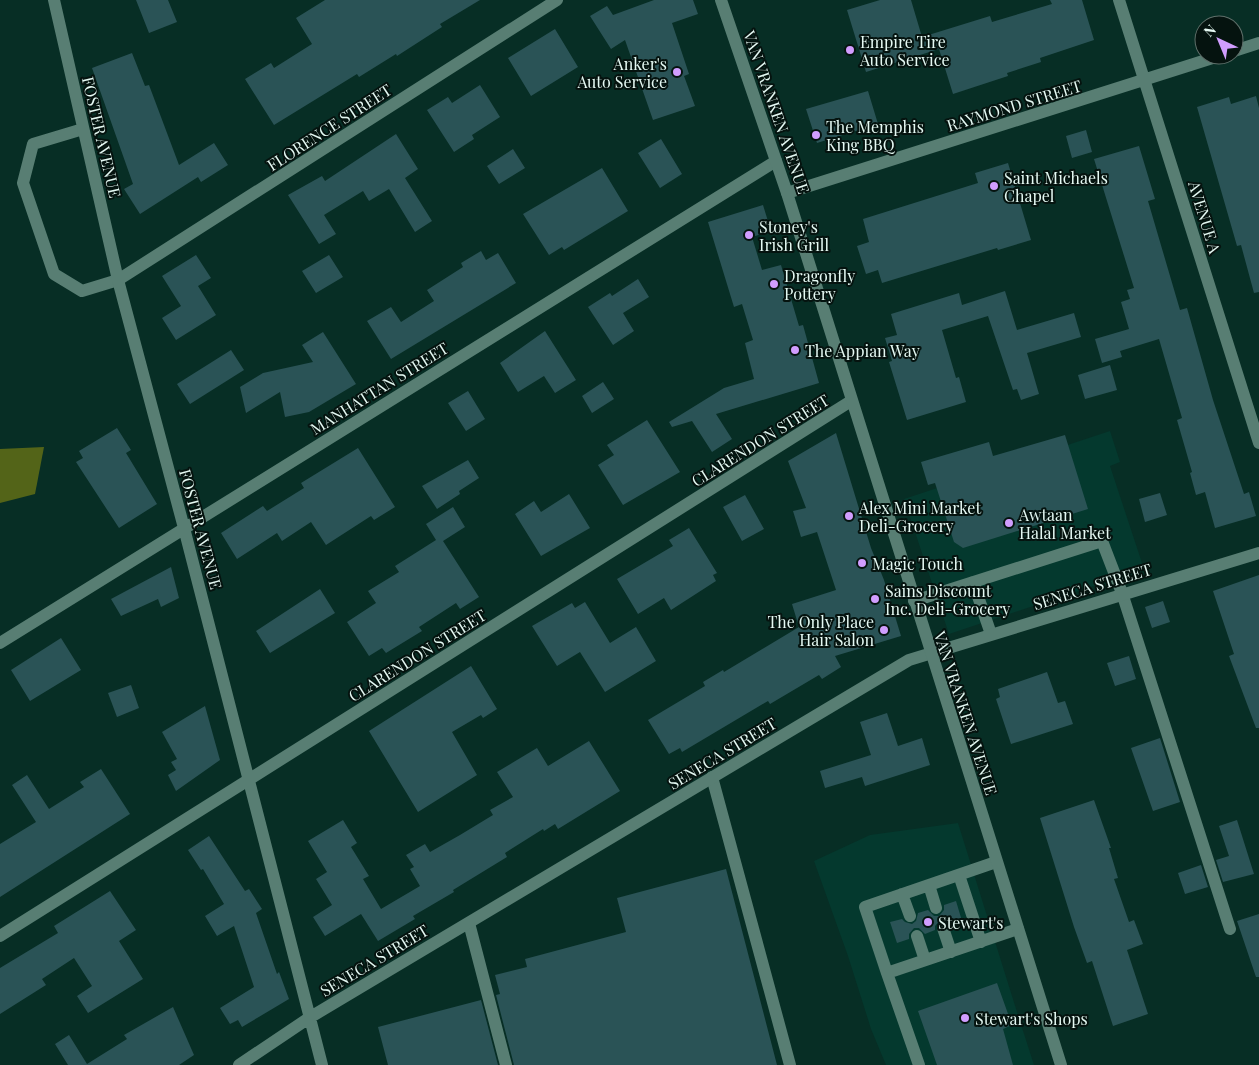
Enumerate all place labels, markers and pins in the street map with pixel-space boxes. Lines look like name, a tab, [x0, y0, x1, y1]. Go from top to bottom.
place label: Empire Tire Auto Service	[859, 31, 950, 70]
marker: Empire Tire Auto Service	[844, 44, 856, 56]
place label: Anker's Auto Service	[576, 53, 667, 92]
marker: Anker's Auto Service	[671, 66, 683, 78]
place label: The Memphis King BBQ	[826, 116, 924, 155]
marker: The Memphis King BBQ	[810, 129, 822, 141]
place label: Saint Michaels Chapel	[1004, 167, 1108, 206]
marker: Saint Michaels Chapel	[988, 180, 1000, 192]
place label: Stoney's Irish Grill	[759, 216, 829, 255]
marker: Stoney's Irish Grill	[743, 229, 755, 241]
place label: Dragonfly Pottery	[784, 265, 855, 304]
marker: Dragonfly Pottery	[768, 278, 780, 290]
place label: The Appian Way	[805, 340, 920, 361]
marker: The Appian Way	[789, 344, 801, 356]
place label: Alex Mini Market Deli-Grocery	[858, 497, 981, 536]
place label: Awtaan Halal Market	[1018, 504, 1111, 543]
marker: Alex Mini Market Deli-Grocery	[843, 510, 855, 522]
marker: Awtaan Halal Market	[1003, 517, 1015, 529]
place label: Magic Touch	[872, 553, 963, 574]
marker: Magic Touch	[856, 557, 868, 569]
place label: Sains Discount Inc. Deli-Grocery	[885, 580, 1010, 619]
marker: Sains Discount Inc. Deli-Grocery	[869, 593, 881, 605]
place label: The Only Place Hair Salon	[767, 611, 874, 650]
marker: The Only Place Hair Salon	[878, 624, 890, 636]
place label: Stewart's	[938, 912, 1004, 933]
marker: Stewart's	[922, 916, 934, 928]
place label: Stewart's Shops	[975, 1008, 1088, 1029]
marker: Stewart's Shops	[959, 1012, 971, 1024]

